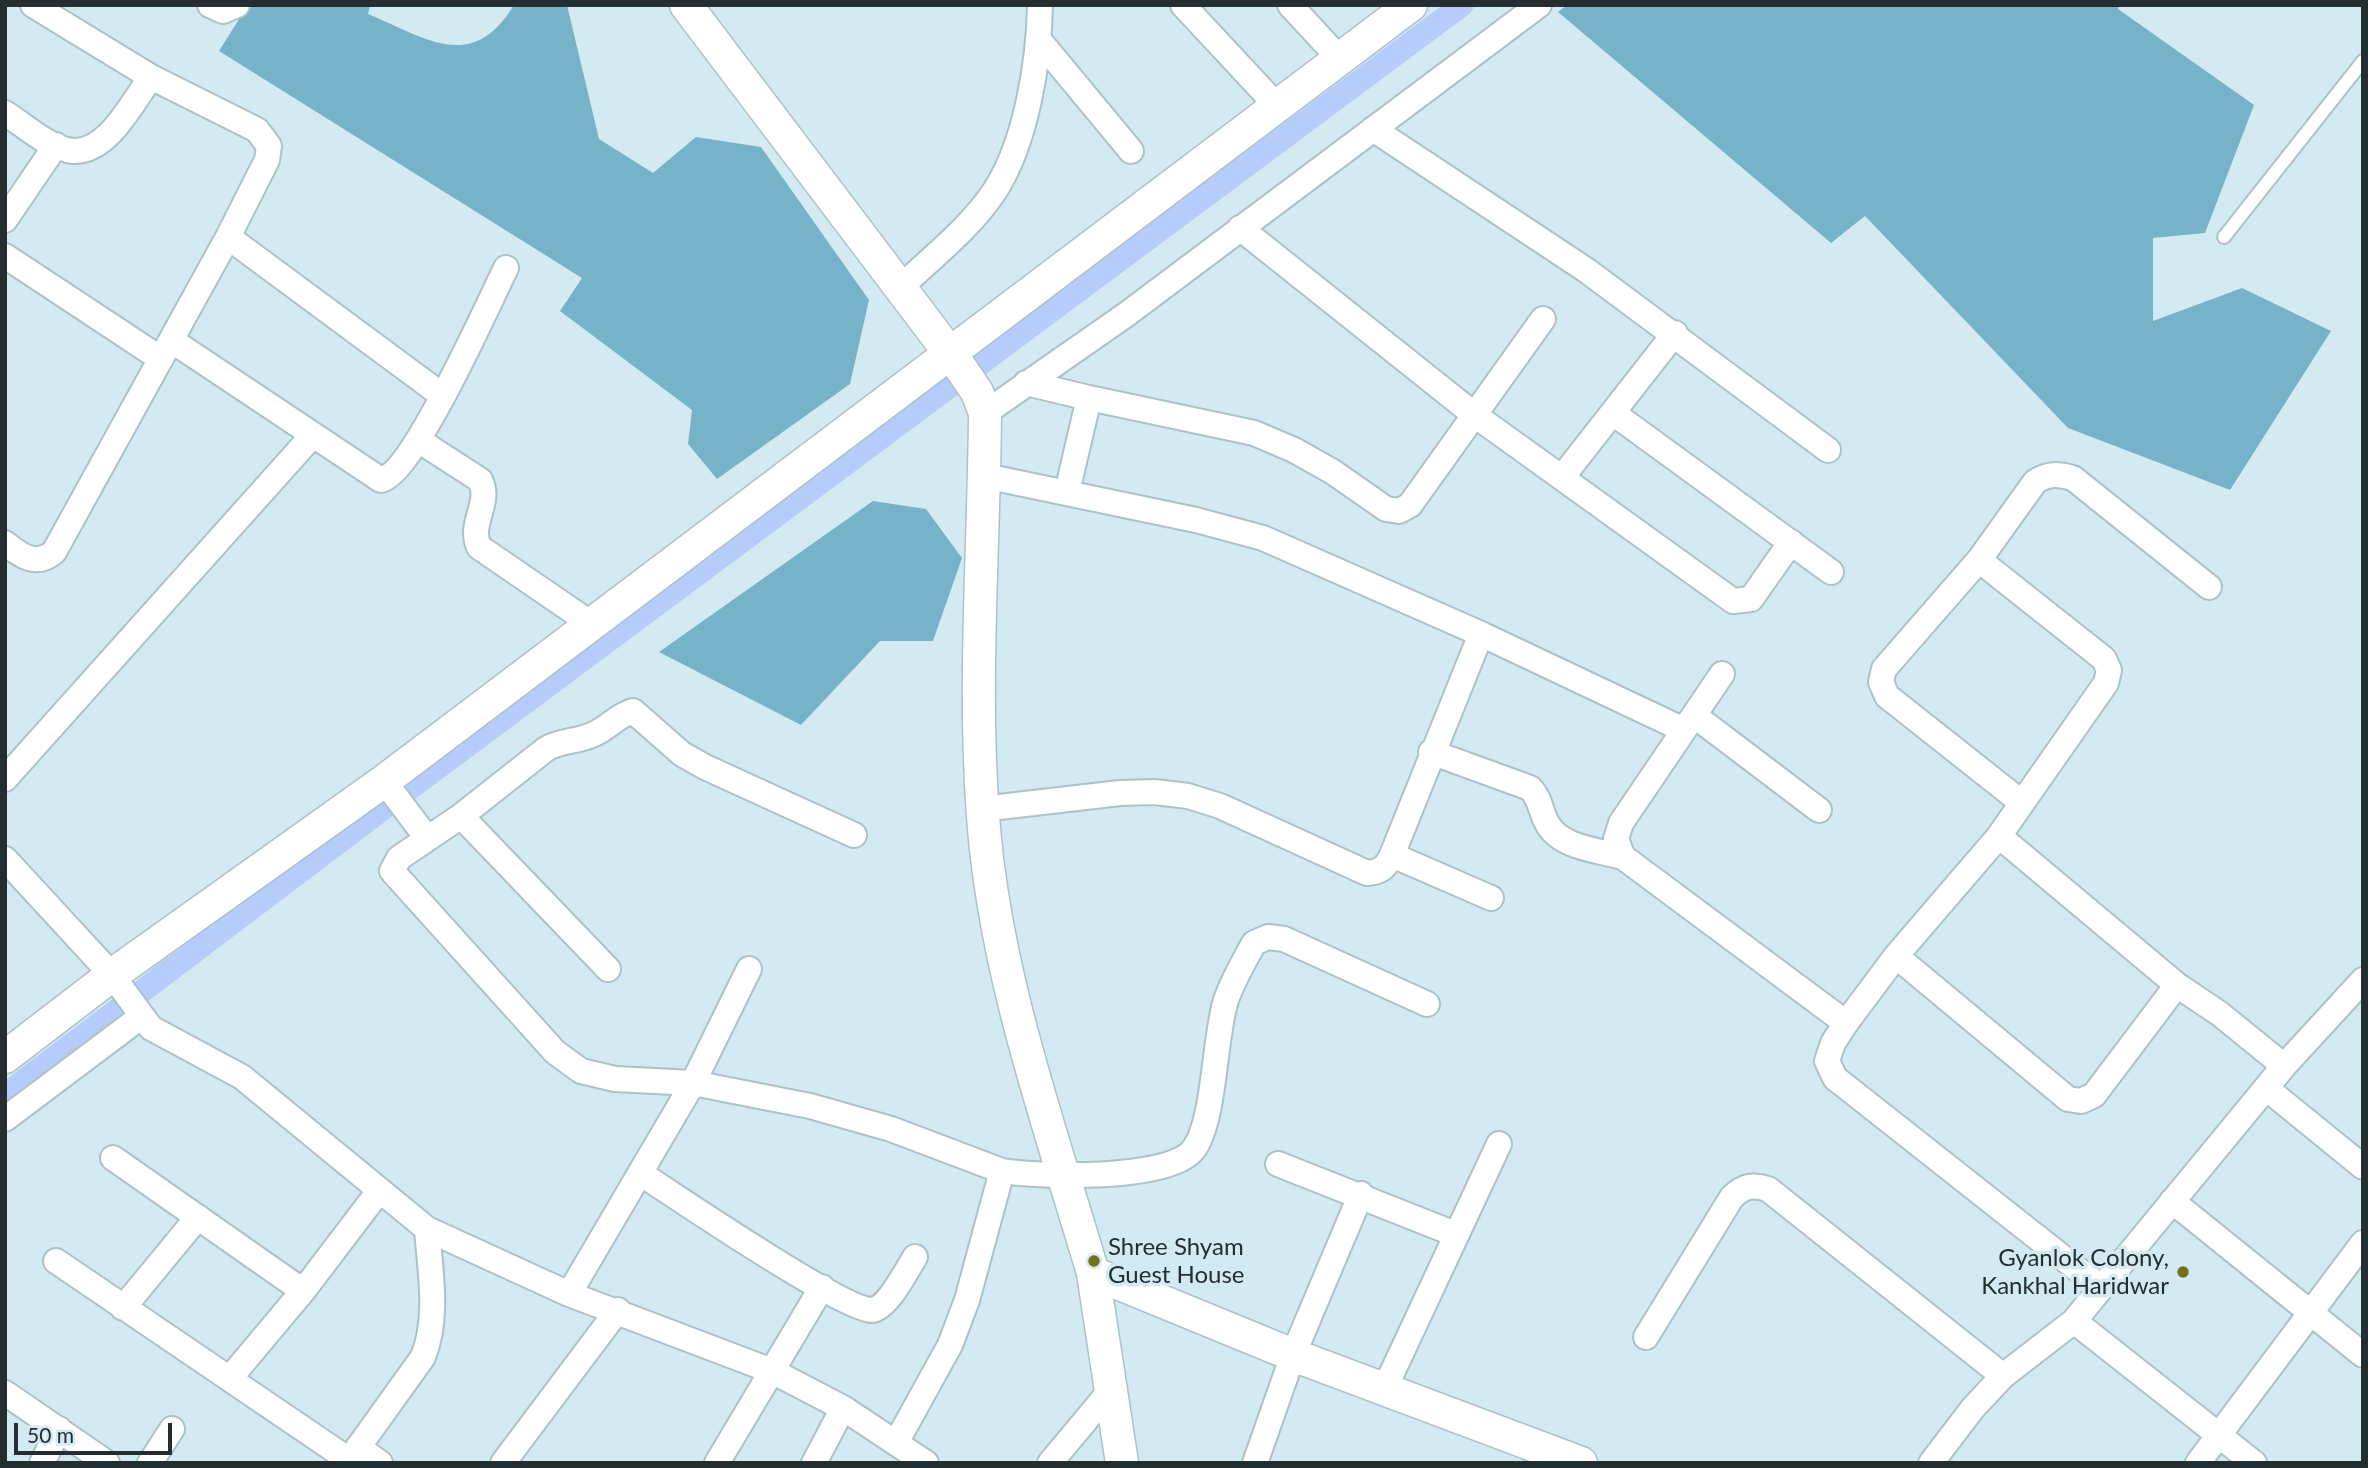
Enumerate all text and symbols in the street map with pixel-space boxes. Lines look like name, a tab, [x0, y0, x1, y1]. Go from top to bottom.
place label: Shree Shyam Guest House	[1108, 1233, 1245, 1289]
place label: Gyanlok Colony, Kankhal Haridwar	[1981, 1244, 2169, 1300]
marker: Shree Shyam Guest House	[1086, 1253, 1102, 1269]
marker: Gyanlok Colony, Kankhal Haridwar	[2175, 1264, 2191, 1280]
scale bar	[18, 1408, 175, 1452]
text: 50 m	[27, 1422, 74, 1447]

